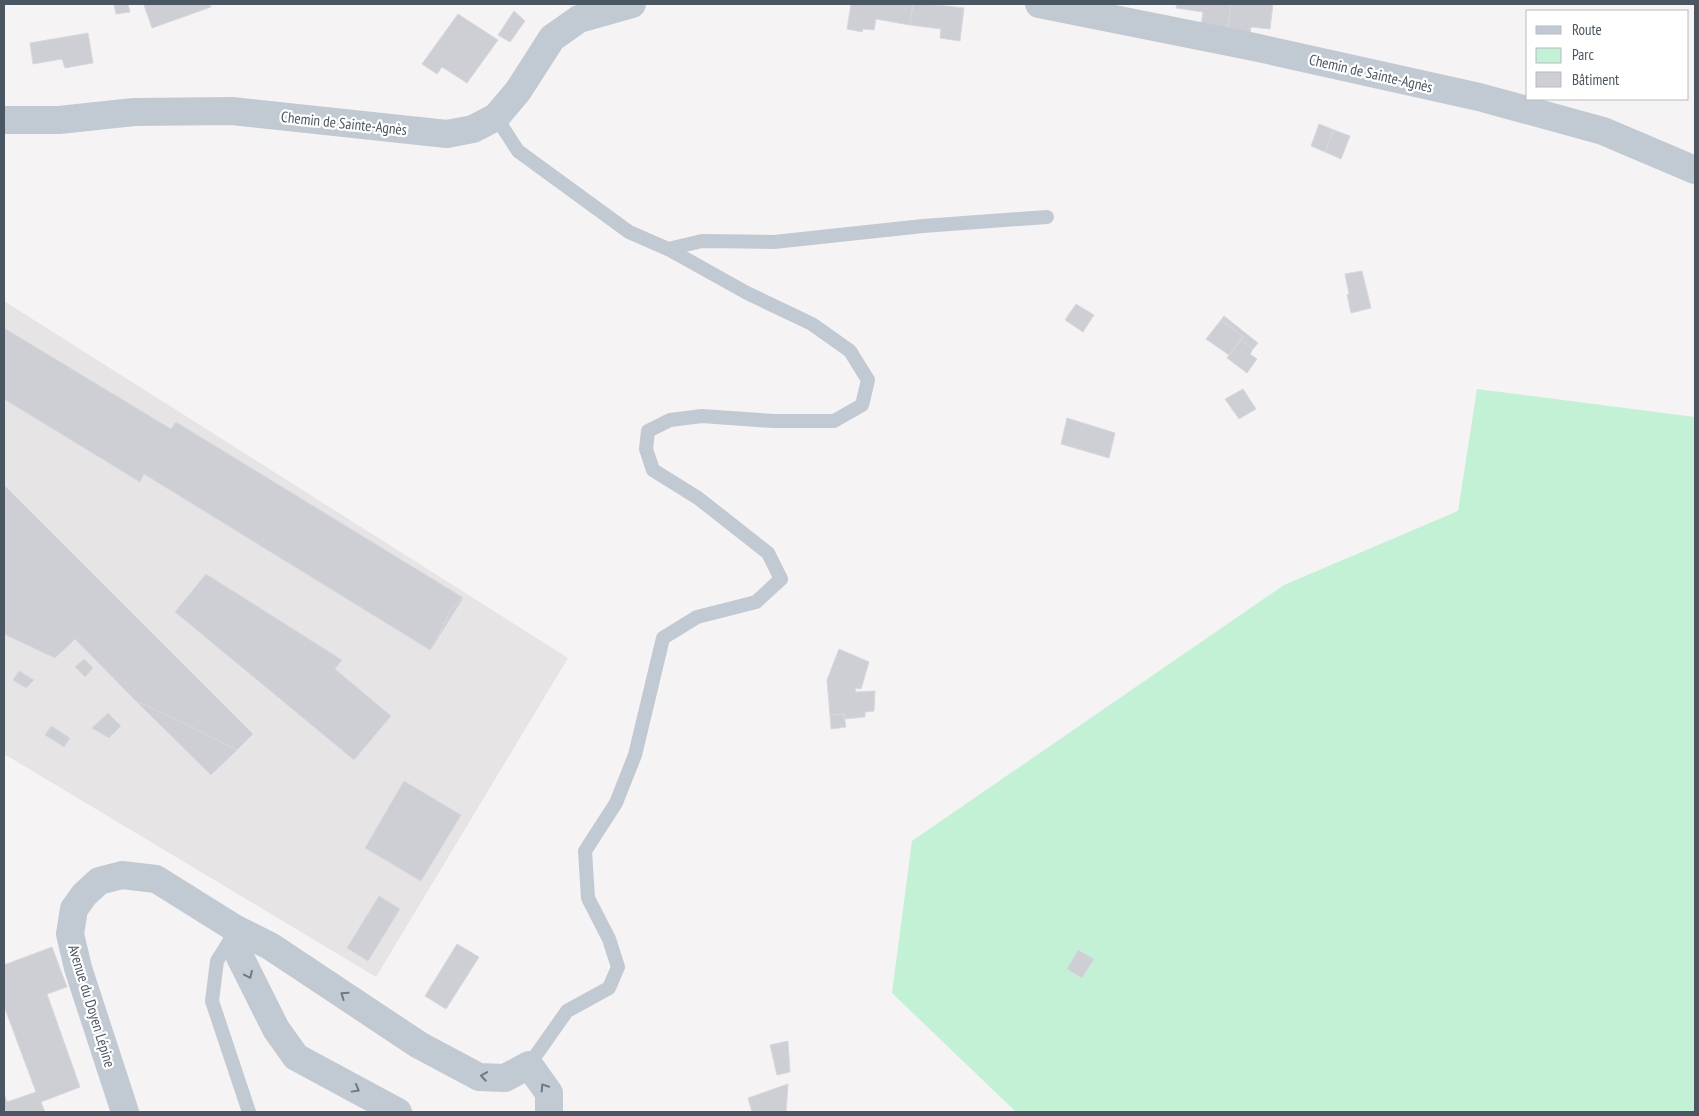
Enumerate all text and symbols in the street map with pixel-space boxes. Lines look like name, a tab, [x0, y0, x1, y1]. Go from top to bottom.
legend	[1526, 10, 1689, 100]
text: Route	[1572, 20, 1602, 39]
text: Parc	[1572, 45, 1594, 64]
street label: Chemin de Sainte-Agnès	[1307, 50, 1435, 96]
text: Bâtiment	[1572, 70, 1619, 89]
street label: Chemin de Sainte-Agnès	[280, 107, 408, 139]
street label: Avenue du Doyen Lépine	[64, 942, 120, 1070]
one-way arrow	[242, 970, 253, 979]
one-way arrow	[340, 992, 349, 1001]
one-way arrow	[479, 1071, 487, 1082]
one-way arrow	[350, 1083, 359, 1093]
one-way arrow	[541, 1083, 550, 1093]

